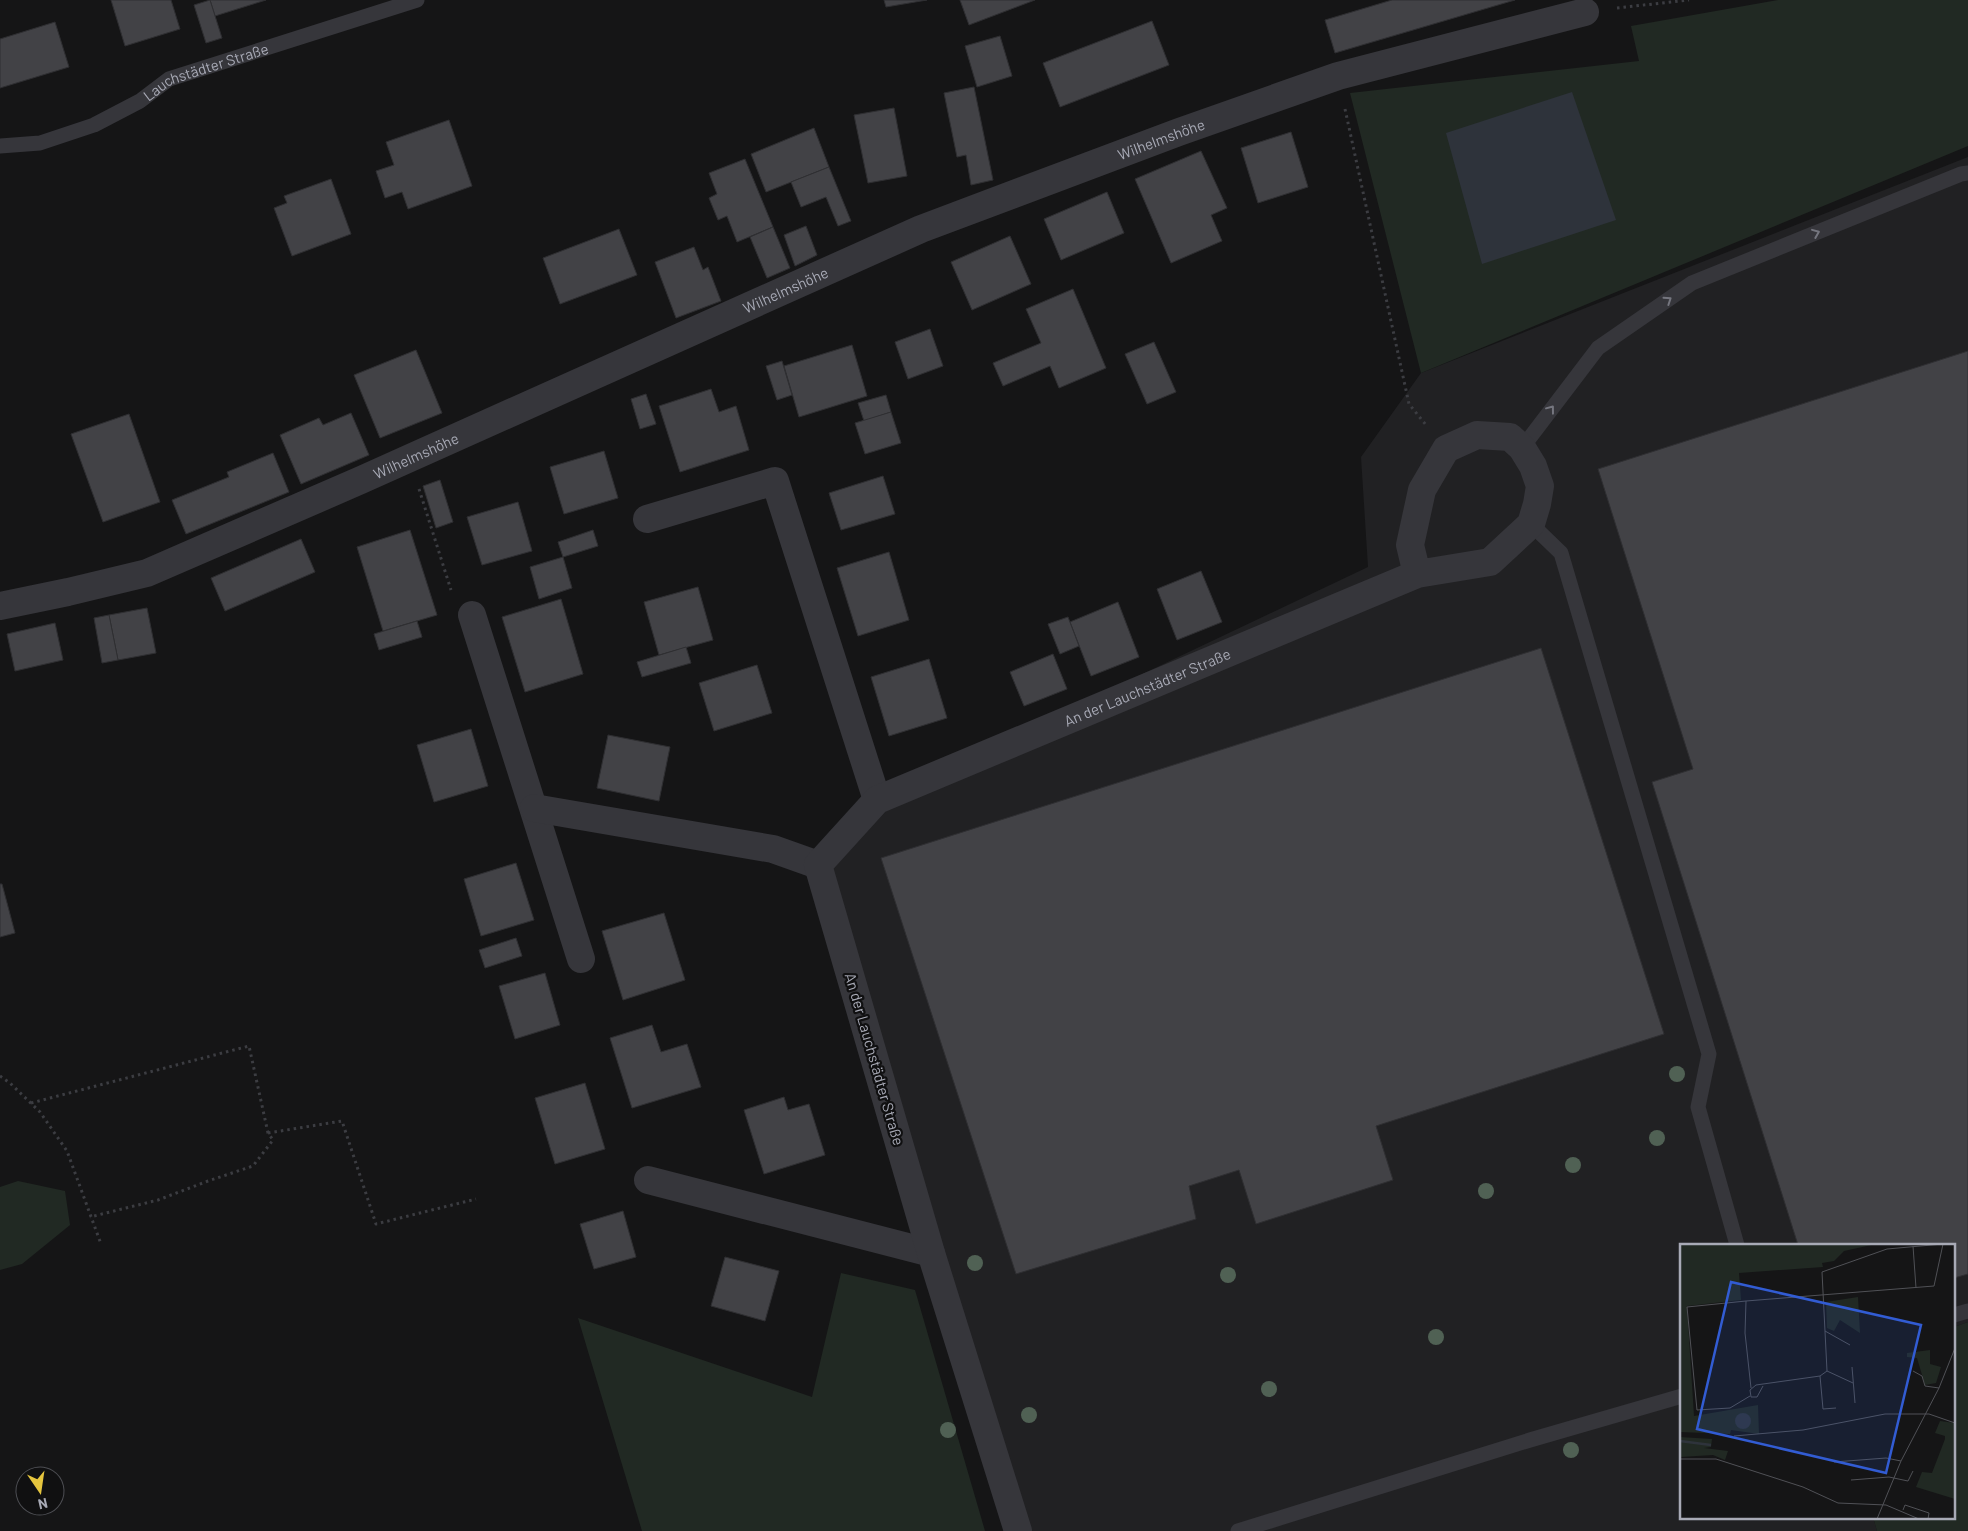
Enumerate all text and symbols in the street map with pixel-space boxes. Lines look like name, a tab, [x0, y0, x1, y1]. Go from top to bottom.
street label: Lauchstädter Straße	[139, 39, 271, 104]
street label: Wilhelmshöhe	[1115, 115, 1207, 163]
one-way arrow	[1811, 229, 1820, 239]
street label: Wilhelmshöhe	[740, 263, 831, 317]
one-way arrow	[1663, 297, 1672, 306]
one-way arrow	[1546, 406, 1554, 415]
street label: Wilhelmshöhe	[370, 429, 461, 482]
street label: An der Lauchstädter Straße	[1061, 644, 1233, 730]
street label: An der Lauchstädter Straße	[842, 971, 908, 1147]
inset map	[1680, 1244, 1956, 1518]
north arrow	[15, 1466, 65, 1516]
text: N	[37, 1495, 49, 1513]

